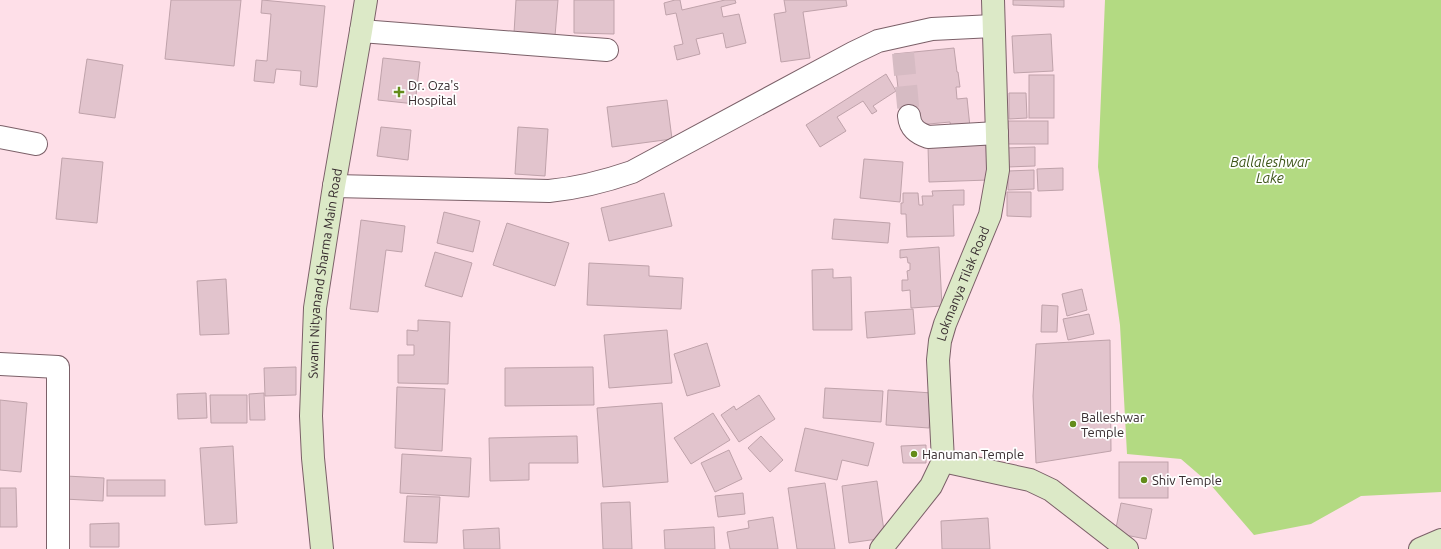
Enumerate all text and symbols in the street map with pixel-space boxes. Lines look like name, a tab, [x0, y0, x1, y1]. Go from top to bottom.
place label: Dr. Oza's Hospital	[408, 78, 459, 107]
marker: Dr. Oza's Hospital	[393, 86, 405, 98]
water label: Ballaleshwar Lake	[1230, 154, 1311, 186]
street label: Swami Nityanand Sharma Main Road	[305, 167, 344, 379]
street label: Lokmanya Tilak Road	[933, 224, 992, 343]
place label: Balleshwar Temple	[1081, 410, 1145, 439]
marker: Balleshwar Temple	[1068, 419, 1078, 429]
place label: Hanuman Temple	[922, 447, 1024, 461]
marker: Hanuman Temple	[909, 449, 919, 459]
place label: Shiv Temple	[1152, 473, 1222, 487]
marker: Shiv Temple	[1139, 475, 1149, 485]

